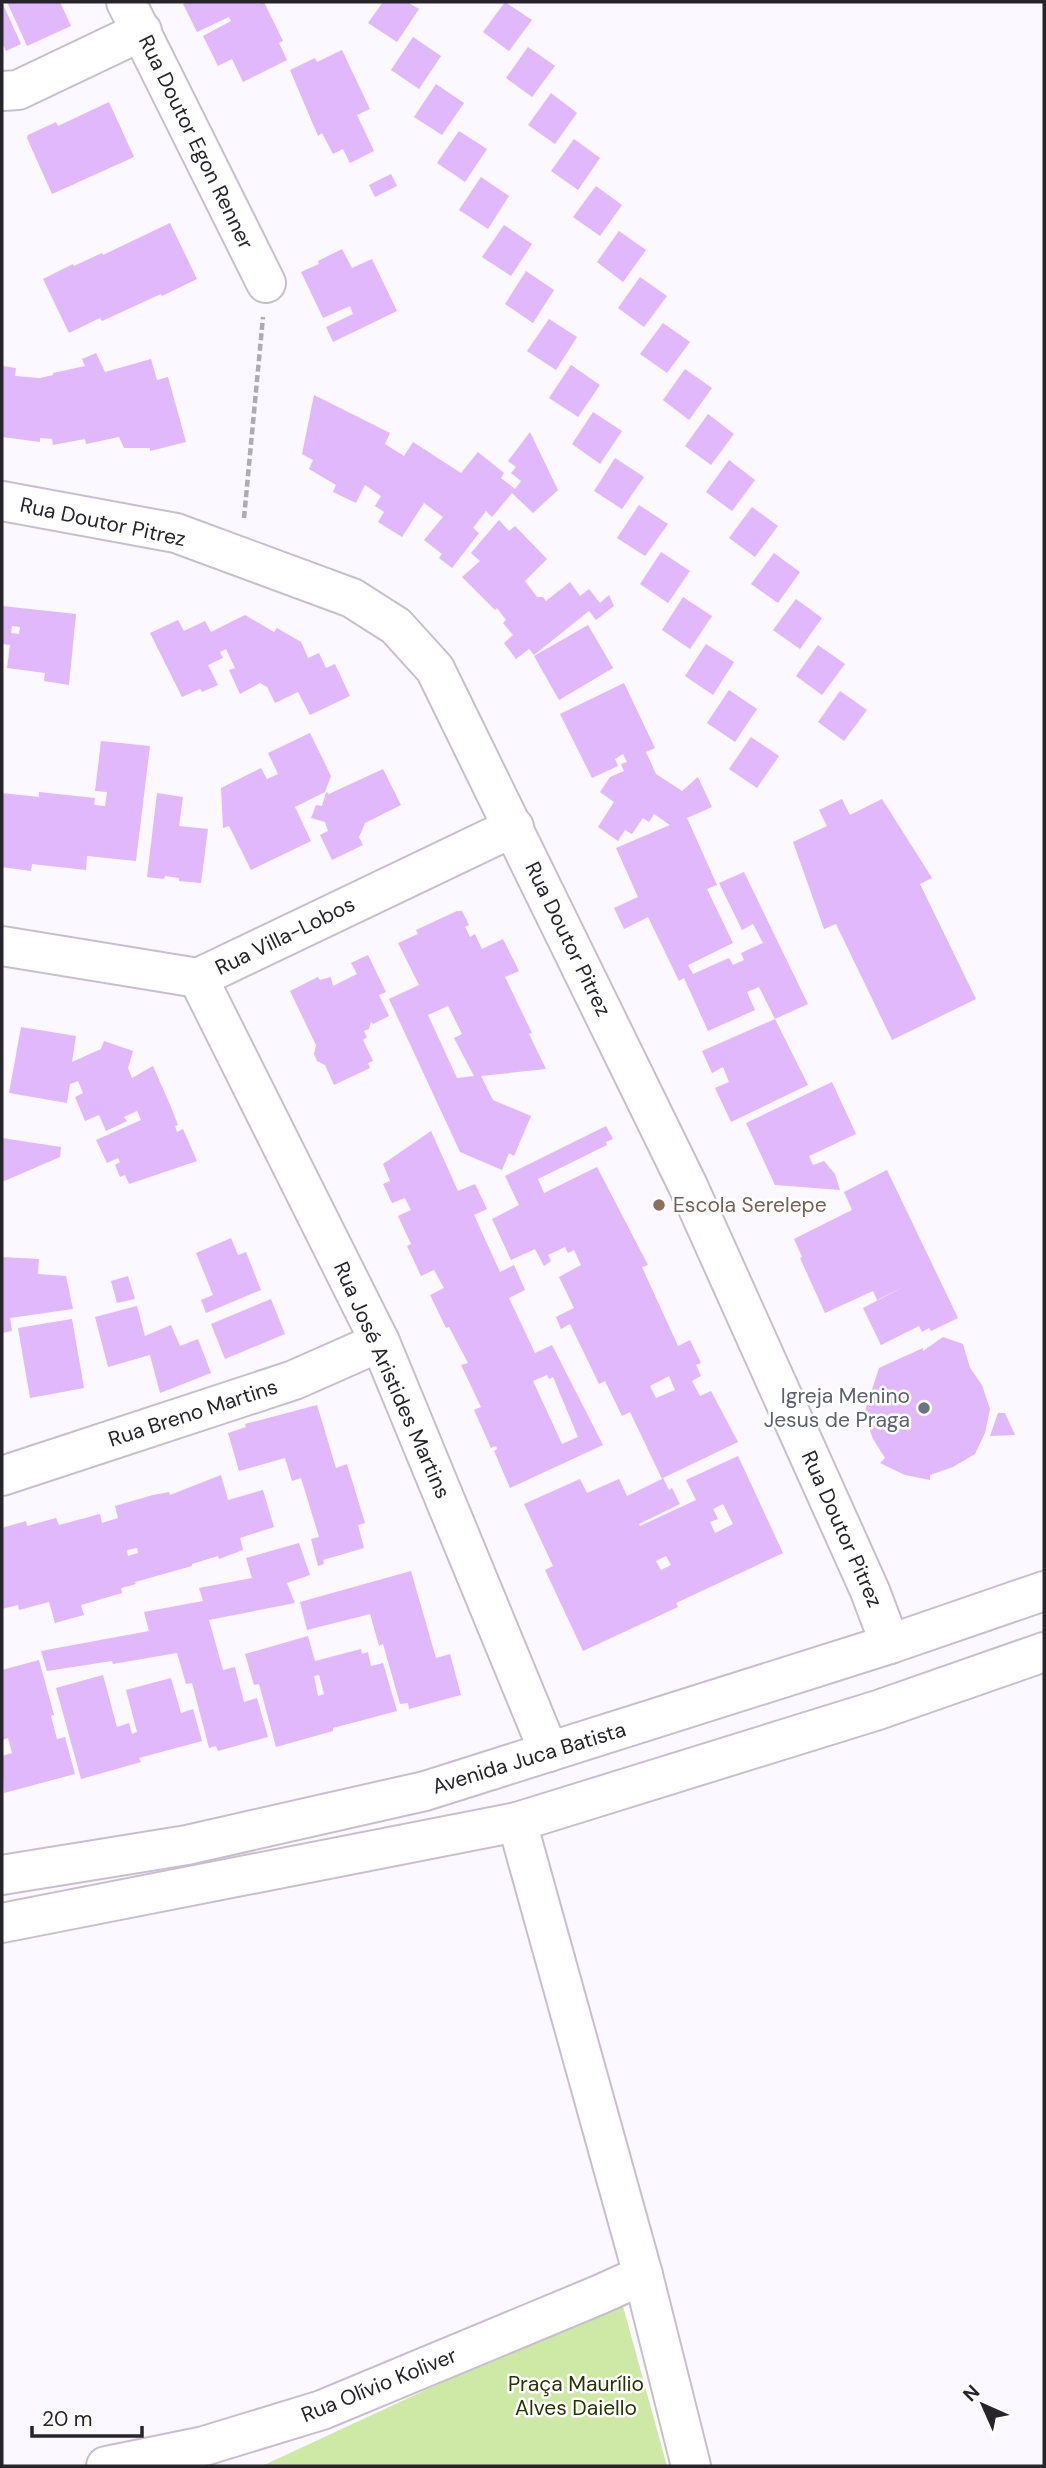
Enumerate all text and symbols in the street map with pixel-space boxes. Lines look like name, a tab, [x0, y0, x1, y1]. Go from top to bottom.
street label: Rua Doutor Egon Renner	[132, 30, 260, 254]
street label: Rua Doutor Pitrez	[18, 491, 188, 553]
street label: Rua Doutor Pitrez	[518, 857, 618, 1021]
street label: Rua Villa-Lobos	[211, 890, 359, 982]
place label: Escola Serelepe	[673, 1191, 827, 1219]
marker: Escola Serelepe	[651, 1197, 667, 1213]
street label: Rua José Aristides Martins	[327, 1257, 457, 1503]
street label: Rua Breno Martins	[105, 1372, 281, 1454]
place label: Igreja Menino Jesus de Praga	[764, 1382, 910, 1434]
marker: Igreja Menino Jesus de Praga	[916, 1400, 932, 1416]
street label: Rua Doutor Pitrez	[795, 1446, 889, 1612]
street label: Avenida Juca Batista	[429, 1715, 629, 1801]
street label: Rua Olívio Koliver	[297, 2341, 461, 2429]
park label: Praça Maurílio Alves Daiello	[508, 2370, 644, 2422]
north arrow	[948, 2370, 1018, 2440]
text: N	[958, 2380, 985, 2407]
scale bar	[32, 2394, 142, 2438]
text: 20 m	[42, 2405, 93, 2433]

